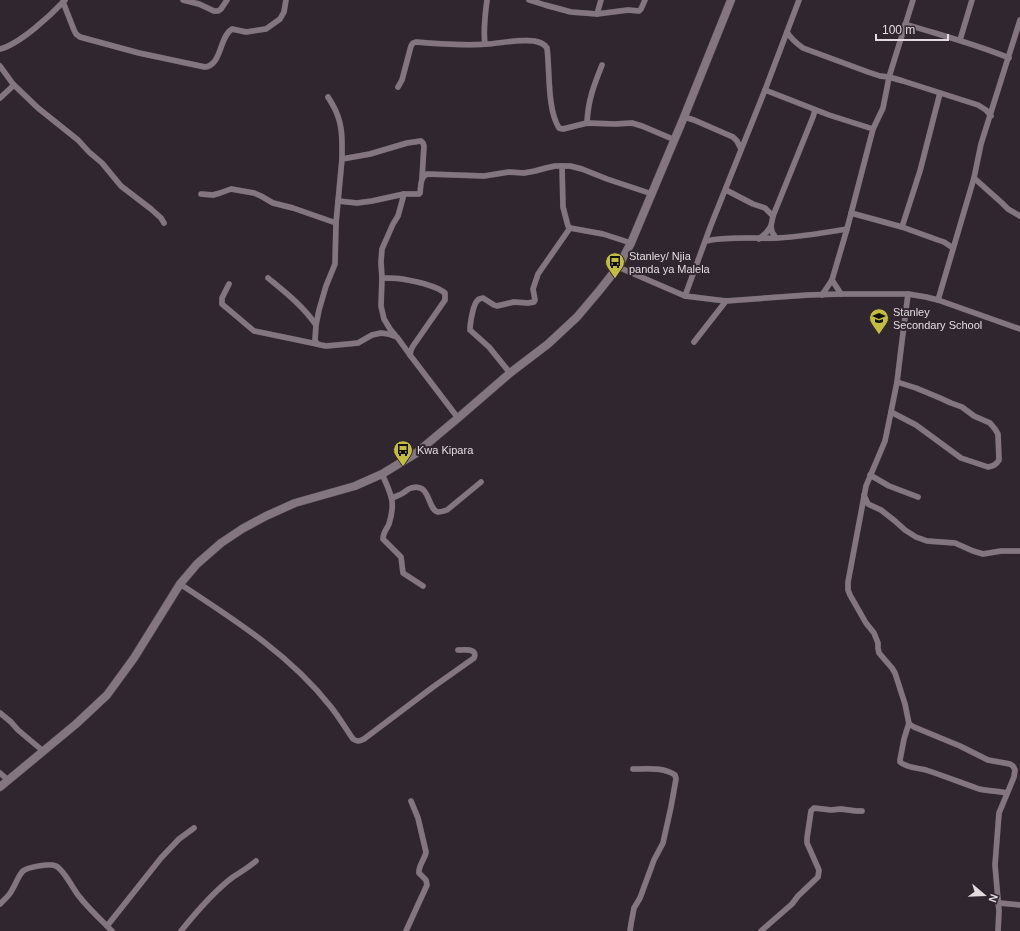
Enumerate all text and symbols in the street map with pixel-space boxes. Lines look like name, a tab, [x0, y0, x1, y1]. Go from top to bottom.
scale bar	[876, 16, 948, 42]
text: 100 m	[882, 23, 915, 37]
place label: Stanley/ Njia panda ya Malela	[629, 250, 711, 275]
bus stop icon: Stanley/ Njia panda ya Malela	[604, 251, 626, 279]
place label: Stanley Secondary School	[893, 306, 982, 331]
school or university icon: Stanley Secondary School	[868, 307, 890, 335]
bus stop icon: Kwa Kipara	[392, 439, 414, 467]
place label: Kwa Kipara	[417, 444, 474, 456]
north arrow	[964, 875, 1004, 915]
text: N	[986, 893, 1000, 904]

